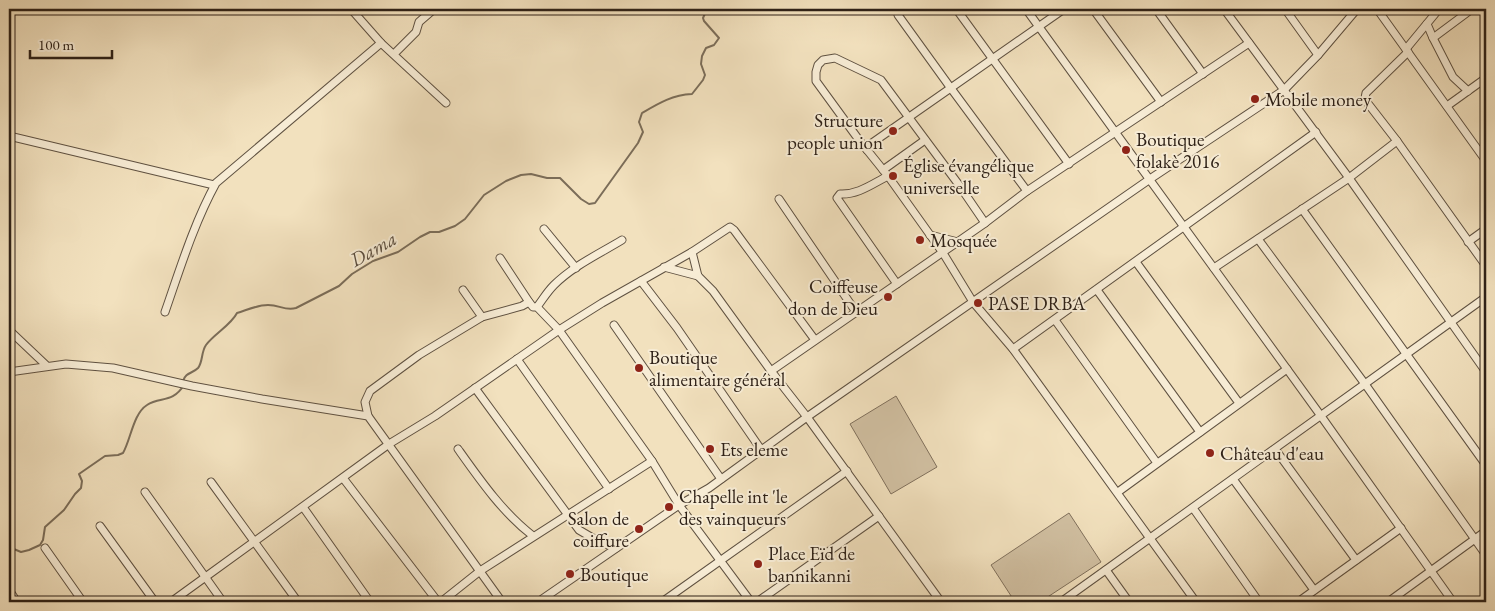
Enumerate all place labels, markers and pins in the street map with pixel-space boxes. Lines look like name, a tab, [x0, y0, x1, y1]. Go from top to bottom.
place label: Mobile money	[1265, 87, 1372, 112]
marker: Mobile money	[1249, 93, 1261, 105]
place label: Structure people union	[787, 108, 883, 155]
marker: Structure people union	[887, 125, 899, 137]
place label: Boutique folakè 2016	[1136, 127, 1219, 174]
marker: Boutique folakè 2016	[1120, 144, 1132, 156]
place label: Église évangélique universelle	[903, 153, 1034, 200]
marker: Église évangélique universelle	[887, 170, 899, 182]
place label: Mosquée	[930, 228, 997, 253]
marker: Mosquée	[914, 234, 926, 246]
place label: Coiffeuse don de Dieu	[788, 274, 878, 321]
marker: Coiffeuse don de Dieu	[882, 291, 894, 303]
place label: PASE DRBA	[988, 291, 1086, 316]
marker: PASE DRBA	[972, 297, 984, 309]
place label: Boutique alimentaire général	[649, 345, 786, 392]
marker: Boutique alimentaire général	[633, 362, 645, 374]
place label: Ets eleme	[720, 437, 788, 462]
place label: Château d'eau	[1220, 441, 1324, 466]
marker: Ets eleme	[704, 443, 716, 455]
marker: Château d'eau	[1204, 447, 1216, 459]
place label: Chapelle int 'le des vainqueurs	[679, 484, 788, 531]
marker: Chapelle int 'le des vainqueurs	[663, 501, 675, 513]
place label: Salon de coiffure	[568, 506, 629, 553]
marker: Salon de coiffure	[633, 523, 645, 535]
place label: Place Eïd de bannikanni	[768, 541, 855, 588]
marker: Place Eïd de bannikanni	[752, 558, 764, 570]
place label: Boutique	[580, 562, 649, 587]
marker: Boutique	[564, 568, 576, 580]

